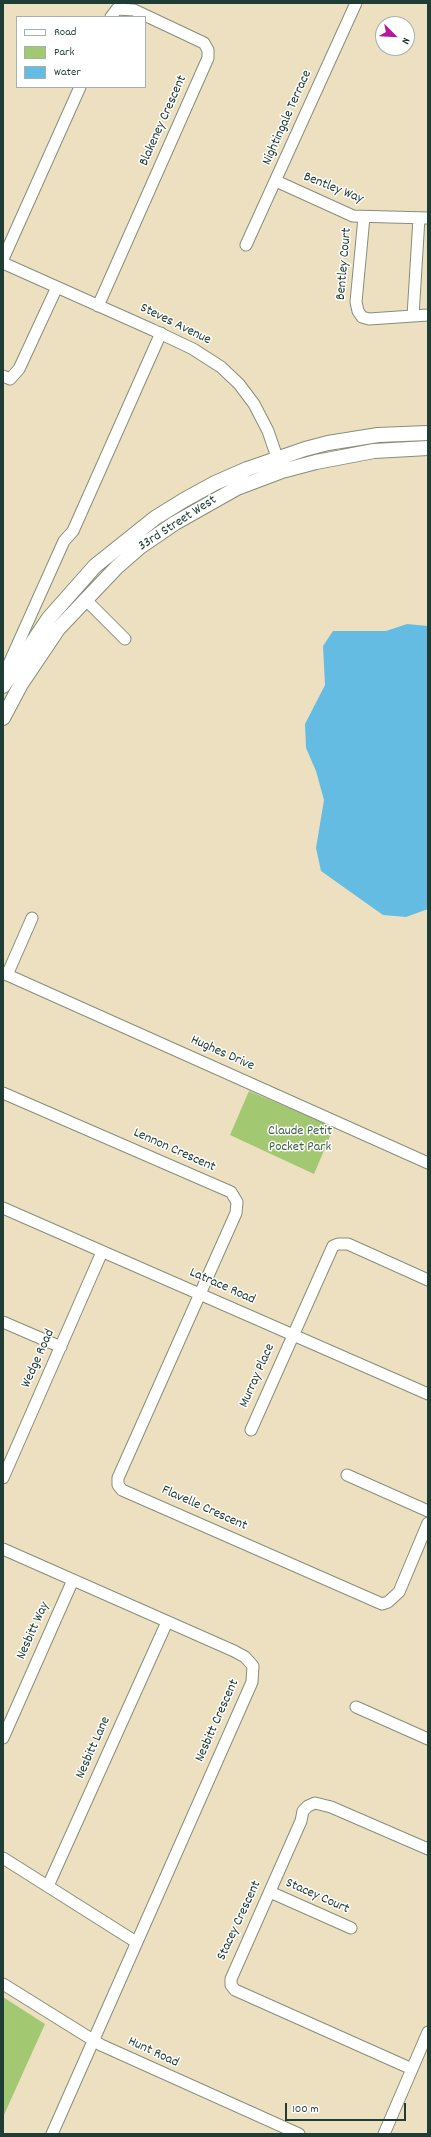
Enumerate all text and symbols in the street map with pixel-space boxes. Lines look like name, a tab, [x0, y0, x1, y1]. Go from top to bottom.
legend	[16, 16, 146, 88]
north arrow	[375, 16, 415, 56]
text: Road	[54, 24, 76, 41]
text: N	[397, 35, 413, 46]
text: Park	[54, 44, 74, 61]
text: Water	[54, 64, 81, 81]
street label: Nightingale Terrace	[260, 68, 316, 168]
street label: Blakeney Crescent	[136, 73, 192, 169]
street label: Bentley Way	[301, 169, 365, 209]
street label: Bentley Court	[333, 227, 357, 301]
street label: Steves Avenue	[137, 301, 213, 349]
street label: 33rd Street West	[136, 492, 220, 556]
street label: Hughes Drive	[188, 1033, 256, 1075]
park label: Claude Petit Pocket Park	[268, 1124, 332, 1156]
street label: Lennon Crescent	[130, 1125, 218, 1177]
street label: Latrace Road	[186, 1265, 258, 1309]
street label: Wedge Road	[19, 1327, 59, 1391]
street label: Murray Place	[236, 1341, 280, 1411]
street label: Flavelle Crescent	[159, 1483, 249, 1535]
street label: Nesbitt Way	[14, 1600, 54, 1662]
street label: Nesbitt Crescent	[192, 1677, 244, 1765]
street label: Nesbitt Lane	[73, 1714, 115, 1782]
street label: Stacey Court	[282, 1875, 352, 1919]
street label: Stacey Crescent	[214, 1878, 266, 1964]
street label: Hunt Road	[125, 2034, 181, 2072]
scale bar	[287, 2095, 408, 2121]
text: 100 m	[292, 2101, 319, 2118]

